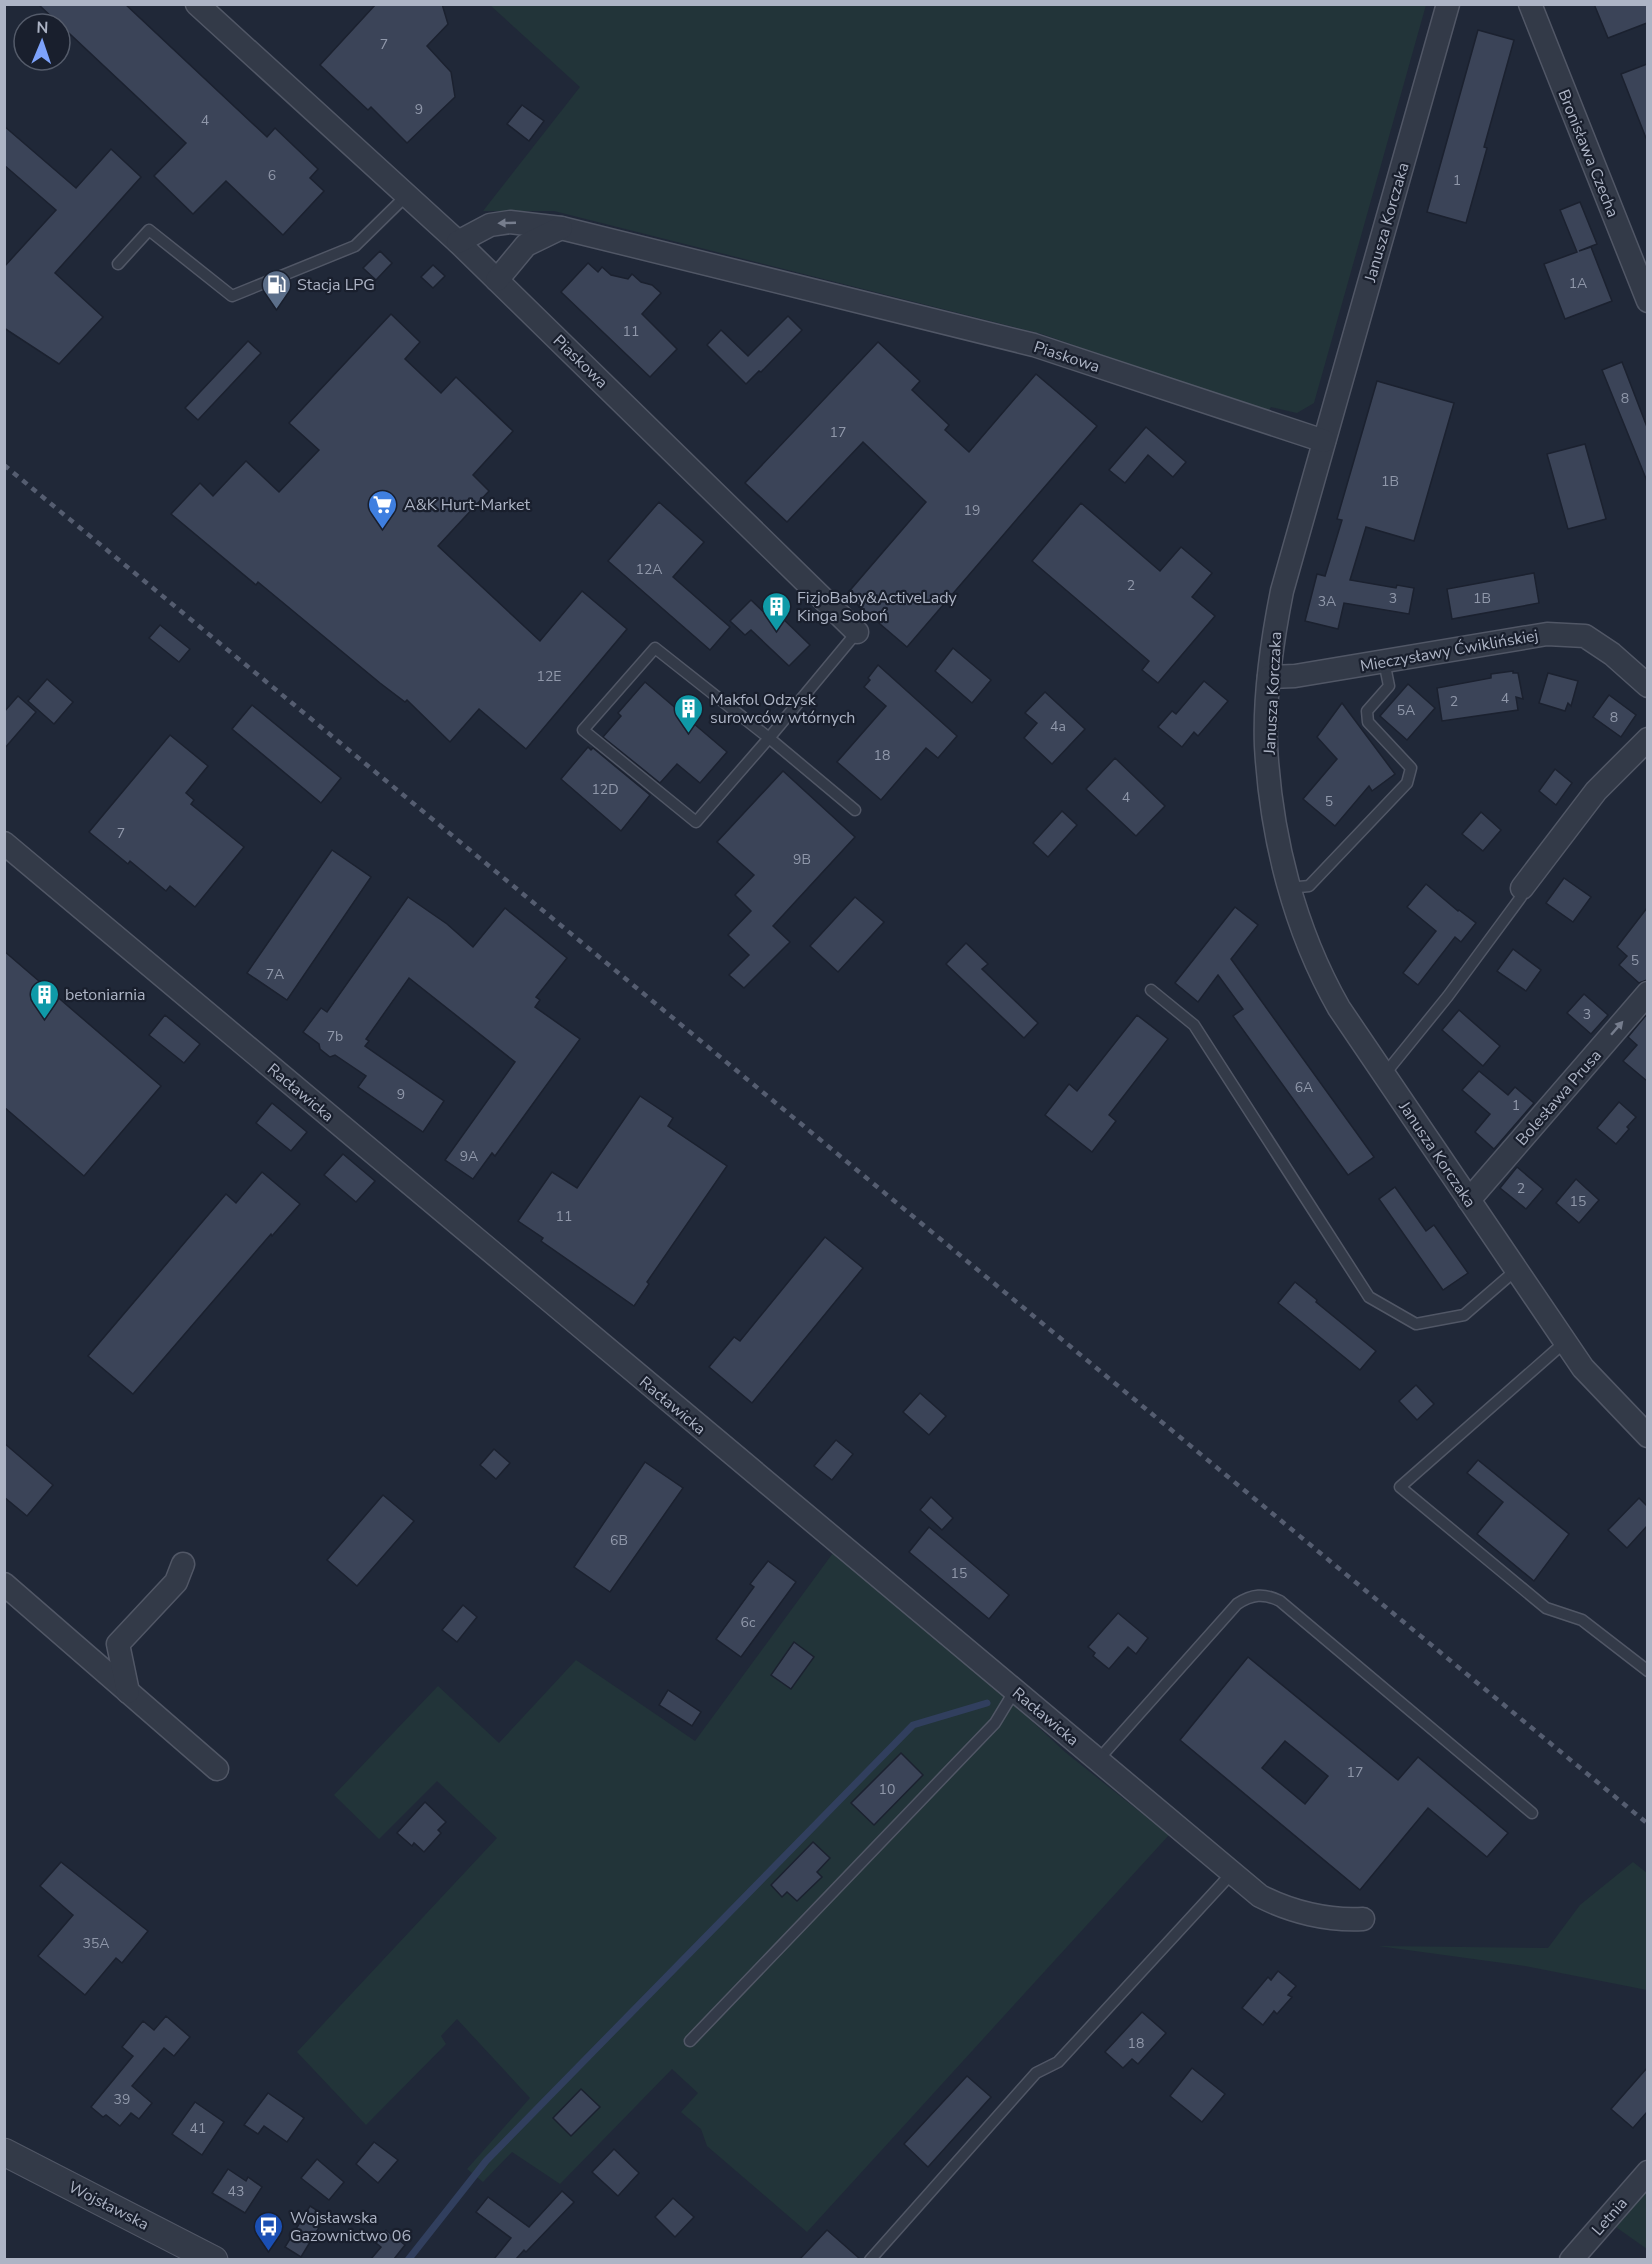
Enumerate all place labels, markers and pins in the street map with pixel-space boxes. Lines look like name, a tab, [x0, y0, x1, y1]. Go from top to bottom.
fuel station icon: Stacja LPG	[260, 268, 292, 310]
place label: Stacja LPG	[297, 274, 375, 296]
supermarket icon: A&K Hurt-Market	[367, 488, 399, 530]
place label: A&K Hurt-Market	[404, 494, 531, 516]
place label: FizjoBaby&ActiveLady Kinga Soboń	[797, 587, 958, 627]
building icon: FizjoBaby&ActiveLady Kinga Soboń	[760, 590, 792, 632]
place label: Makfol Odzysk surowców wtórnych	[710, 689, 855, 729]
building icon: Makfol Odzysk surowców wtórnych	[673, 692, 705, 734]
building icon: betoniarnia	[28, 978, 60, 1020]
place label: betoniarnia	[65, 984, 146, 1006]
place label: Wojsławska Gazownictwo 06	[290, 2207, 411, 2247]
bus stop icon: Wojsławska Gazownictwo 06	[253, 2210, 285, 2252]

